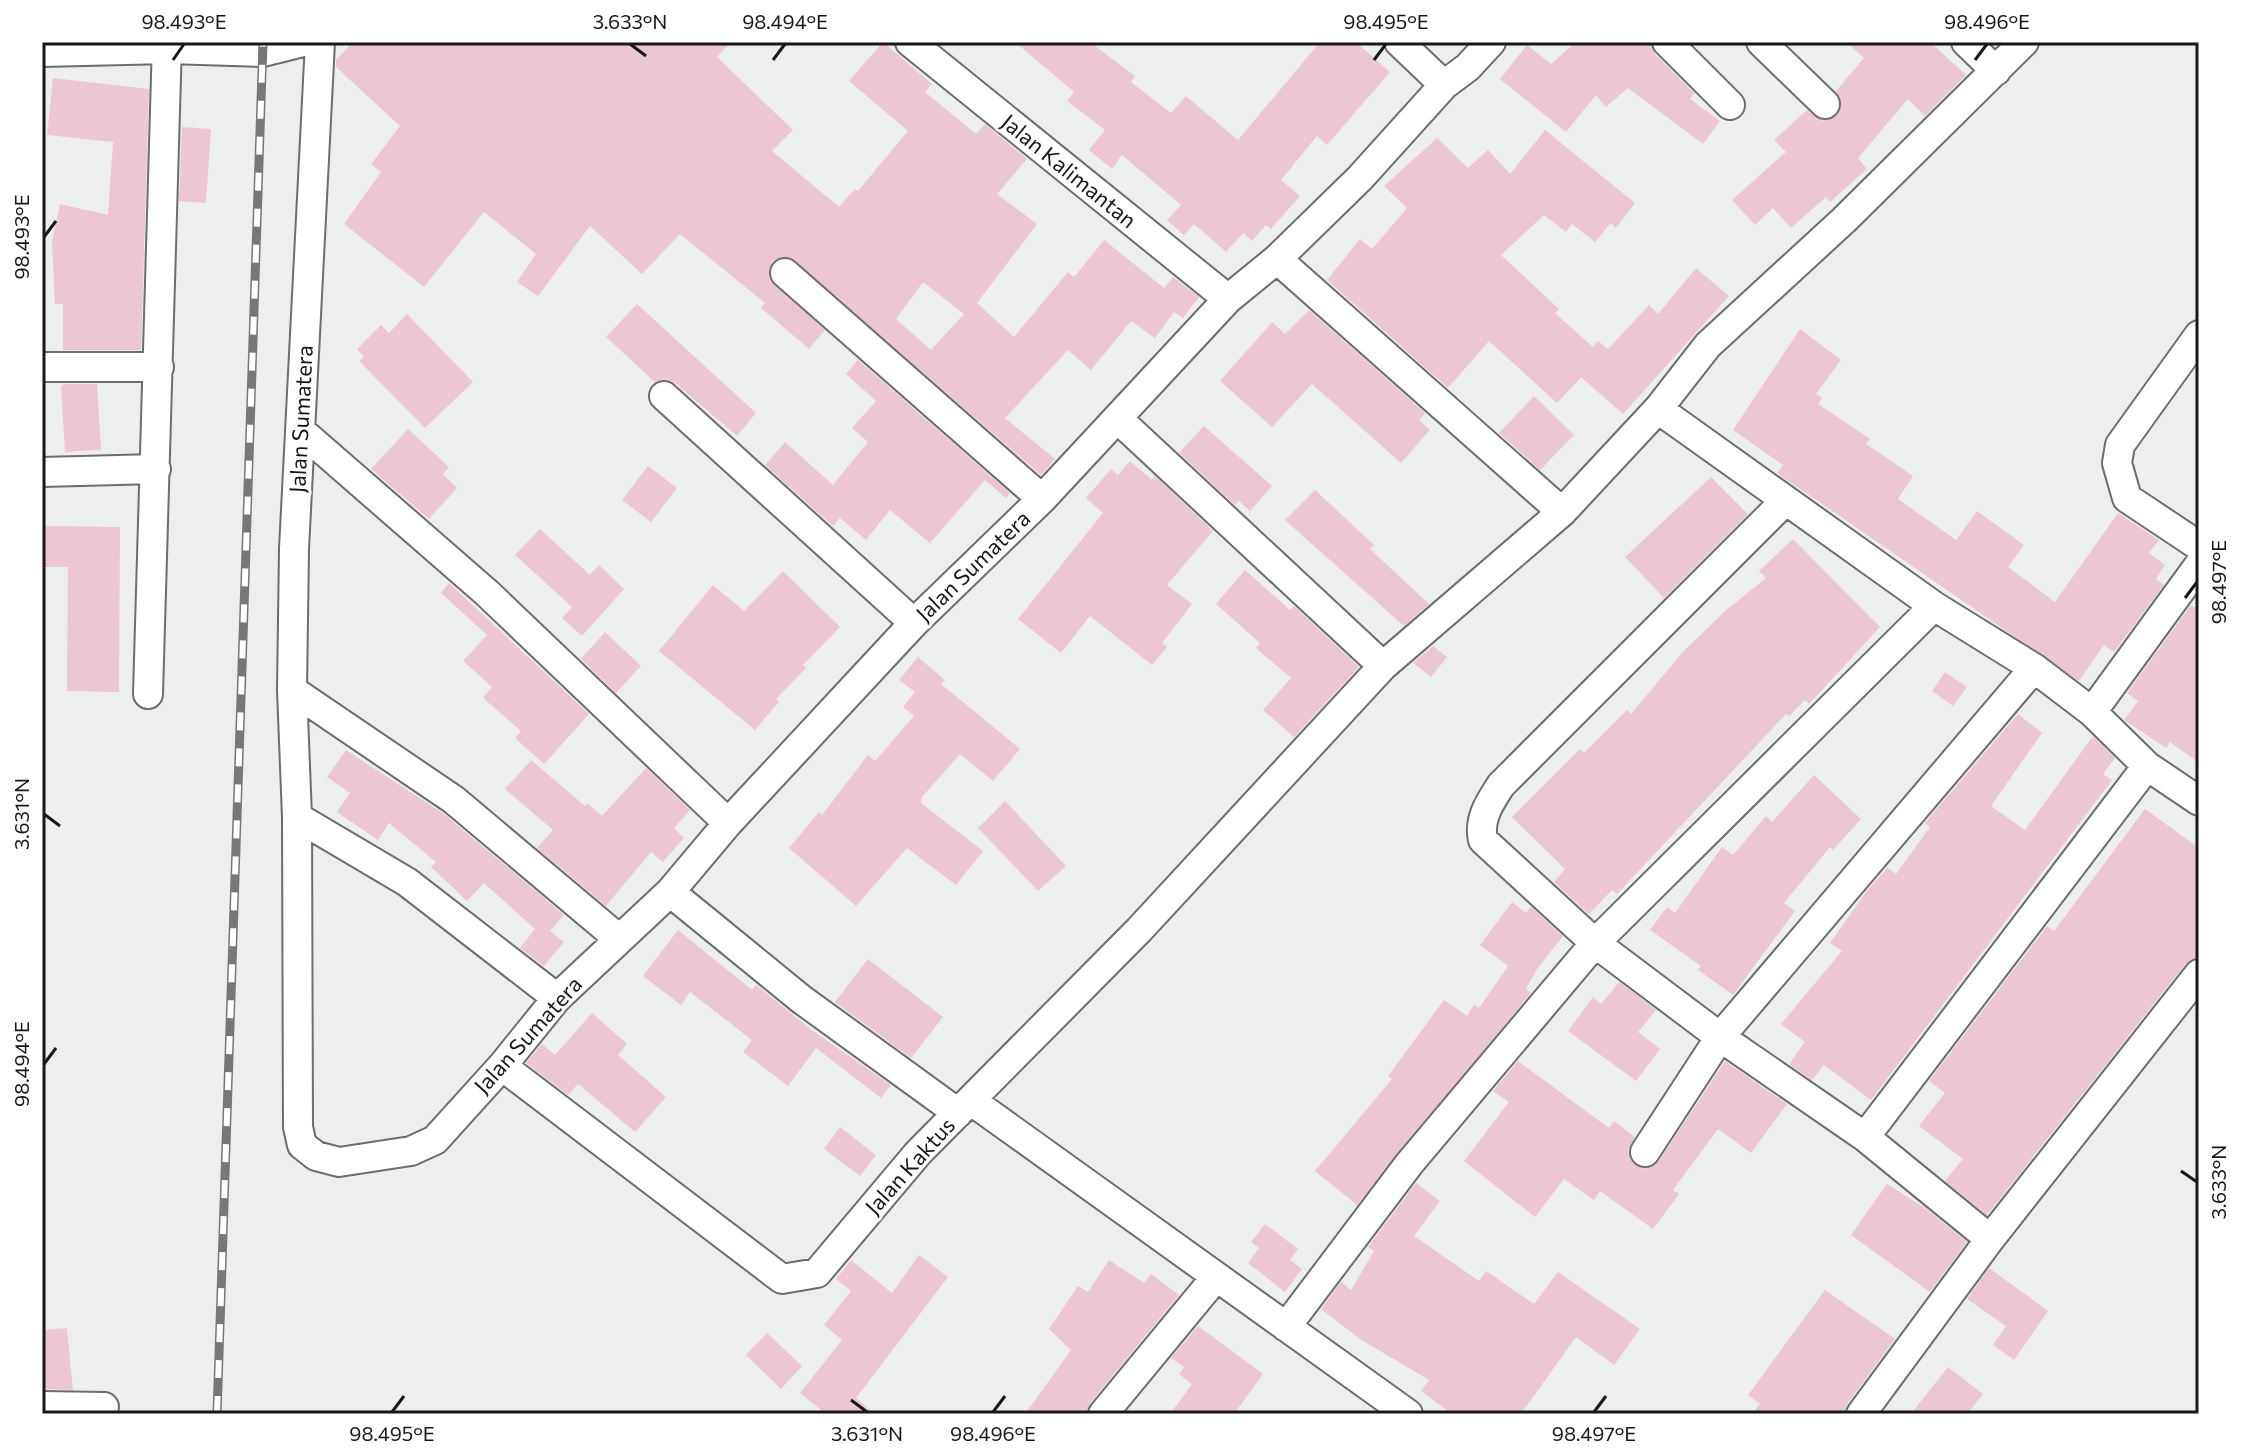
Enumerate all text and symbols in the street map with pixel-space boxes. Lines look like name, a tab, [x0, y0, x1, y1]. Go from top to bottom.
text: 98.493°E	[141, 9, 227, 33]
text: 3.633°N	[593, 9, 667, 33]
text: 98.494°E	[742, 9, 828, 33]
text: 98.495°E	[1343, 9, 1429, 33]
text: 98.496°E	[1944, 9, 2030, 33]
street label: Jalan Kalimantan	[996, 108, 1142, 233]
text: 98.493°E	[9, 194, 33, 280]
street label: Jalan Sumatera	[283, 344, 318, 494]
street label: Jalan Sumatera	[910, 504, 1035, 627]
text: 98.497°E	[2206, 540, 2230, 624]
text: 3.631°N	[9, 778, 33, 850]
street label: Jalan Sumatera	[468, 971, 587, 1099]
text: 98.494°E	[9, 1021, 33, 1107]
street label: Jalan Kaktus	[859, 1112, 960, 1220]
text: 3.633°N	[2206, 1145, 2230, 1219]
text: 98.495°E	[349, 1421, 435, 1445]
text: 3.631°N	[831, 1421, 903, 1445]
text: 98.496°E	[950, 1421, 1036, 1445]
text: 98.497°E	[1552, 1421, 1636, 1445]

